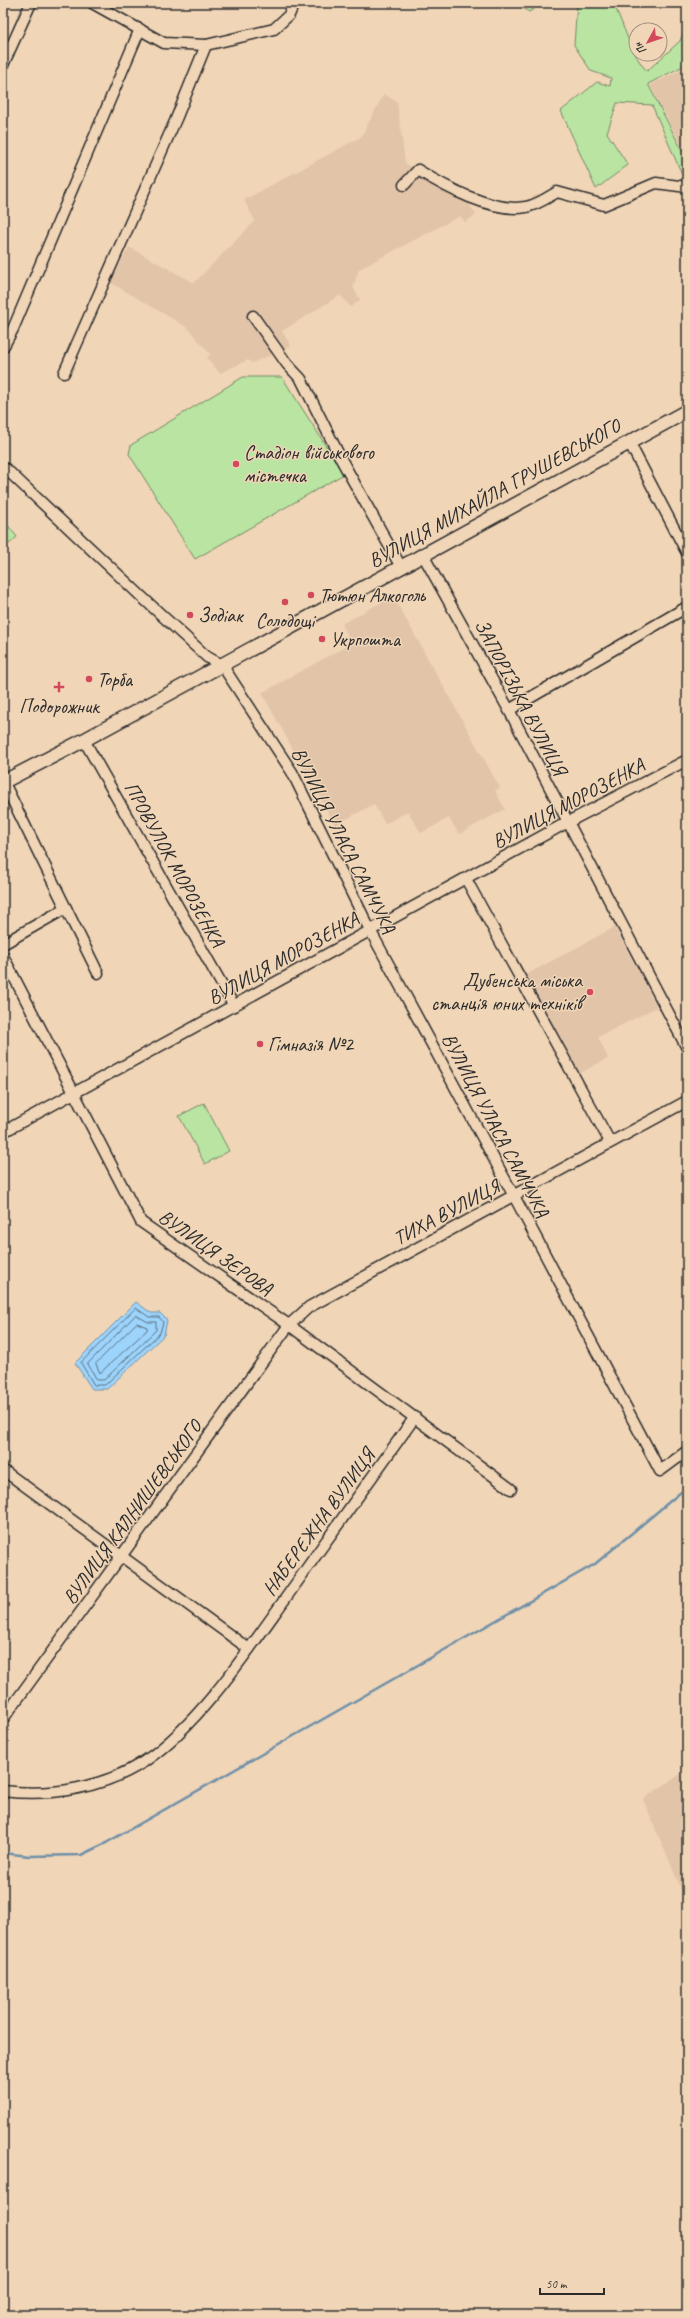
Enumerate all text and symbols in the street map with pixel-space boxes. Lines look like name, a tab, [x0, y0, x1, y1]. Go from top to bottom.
north arrow	[628, 22, 668, 62]
text: Пн	[631, 39, 649, 57]
street label: ВУЛИЦЯ МИХАЙЛА ГРУШЕВСЬКОГО	[364, 413, 626, 573]
place label: Стадіон військового містечка	[244, 440, 375, 488]
marker: Стадіон військового містечка	[231, 459, 241, 469]
place label: Тютюн Алкоголь	[319, 583, 427, 608]
marker: Тютюн Алкоголь	[306, 590, 316, 600]
marker: Солодощі	[280, 597, 290, 607]
place label: Зодіак	[198, 603, 244, 628]
place label: Солодощі	[256, 608, 316, 633]
marker: Зодіак	[185, 610, 195, 620]
street label: ЗАПОРІЗЬКА ВУЛИЦЯ	[469, 615, 574, 782]
place label: Укрпошта	[330, 627, 402, 652]
marker: Укрпошта	[317, 634, 327, 644]
place label: Торба	[97, 667, 134, 692]
marker: Торба	[84, 674, 94, 684]
marker: Подорожник	[54, 682, 64, 692]
place label: Подорожник	[19, 694, 100, 719]
street label: ВУЛИЦЯ УЛАСА САМЧУКА	[286, 743, 402, 938]
street label: ВУЛИЦЯ МОРОЗЕНКА	[488, 752, 650, 854]
street label: ПРОВУЛОК МОРОЗЕНКА	[119, 777, 231, 952]
street label: ВУЛИЦЯ МОРОЗЕНКА	[203, 906, 364, 1010]
place label: Дубенська міська станція юних техніків	[431, 968, 587, 1016]
marker: Дубенська міська станція юних техніків	[585, 987, 595, 997]
street label: ВУЛИЦЯ УЛАСА САМЧУКА	[436, 1029, 555, 1223]
place label: Гімназія №2	[268, 1032, 355, 1057]
marker: Гімназія №2	[255, 1039, 265, 1049]
street label: ТИХА ВУЛИЦЯ	[389, 1173, 506, 1251]
street label: ВУЛИЦЯ ЗЕРОВА	[154, 1204, 278, 1302]
street label: ВУЛИЦЯ КАЛНИШЕВСЬКОГО	[57, 1414, 209, 1609]
street label: НАБЕРЕЖНА ВУЛИЦЯ	[257, 1442, 382, 1601]
scale bar	[540, 2270, 604, 2296]
text: 50 m	[546, 2276, 568, 2292]

